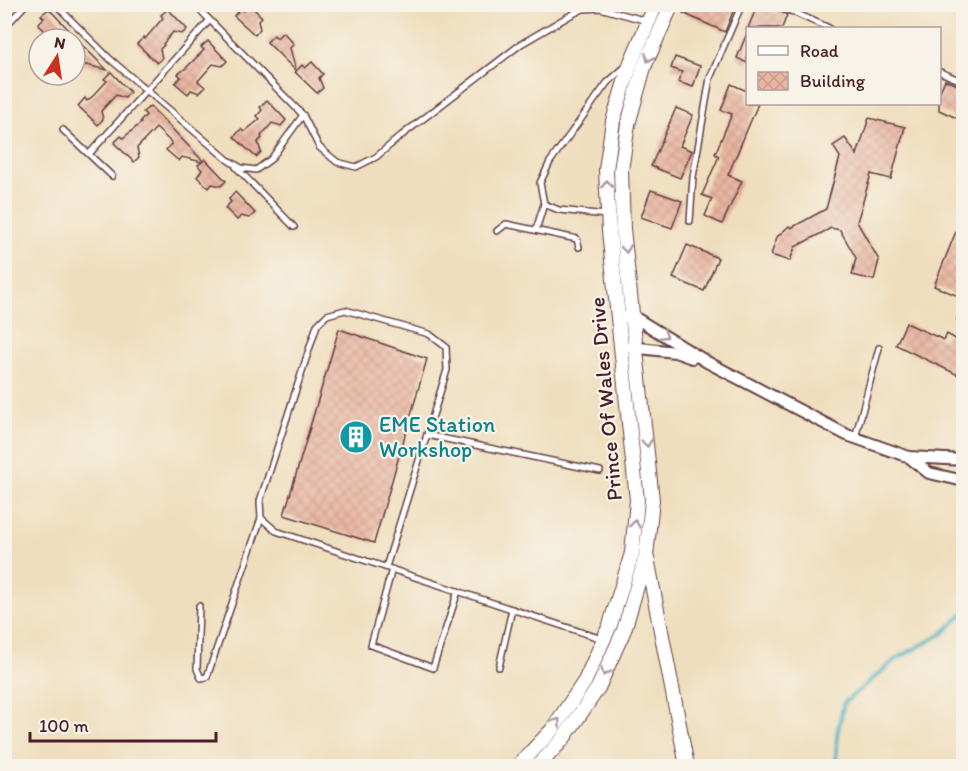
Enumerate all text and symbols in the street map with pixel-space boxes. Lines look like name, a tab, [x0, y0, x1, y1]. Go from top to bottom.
north arrow	[27, 27, 87, 87]
legend	[746, 27, 941, 105]
text: N	[53, 32, 67, 53]
text: Road	[800, 40, 839, 62]
one-way arrow	[644, 52, 656, 63]
text: Building	[800, 70, 866, 92]
one-way arrow	[600, 179, 613, 188]
one-way arrow	[619, 244, 631, 254]
street label: Prince Of Wales Drive	[583, 296, 628, 502]
one-way arrow	[658, 328, 668, 340]
place label: EME Station Workshop	[379, 411, 496, 463]
building icon: EME Station Workshop	[338, 419, 374, 455]
one-way arrow	[640, 438, 653, 447]
one-way arrow	[628, 519, 641, 528]
one-way arrow	[601, 666, 613, 677]
scale bar	[30, 705, 216, 743]
text: 100 m	[39, 715, 89, 737]
one-way arrow	[550, 718, 561, 729]

